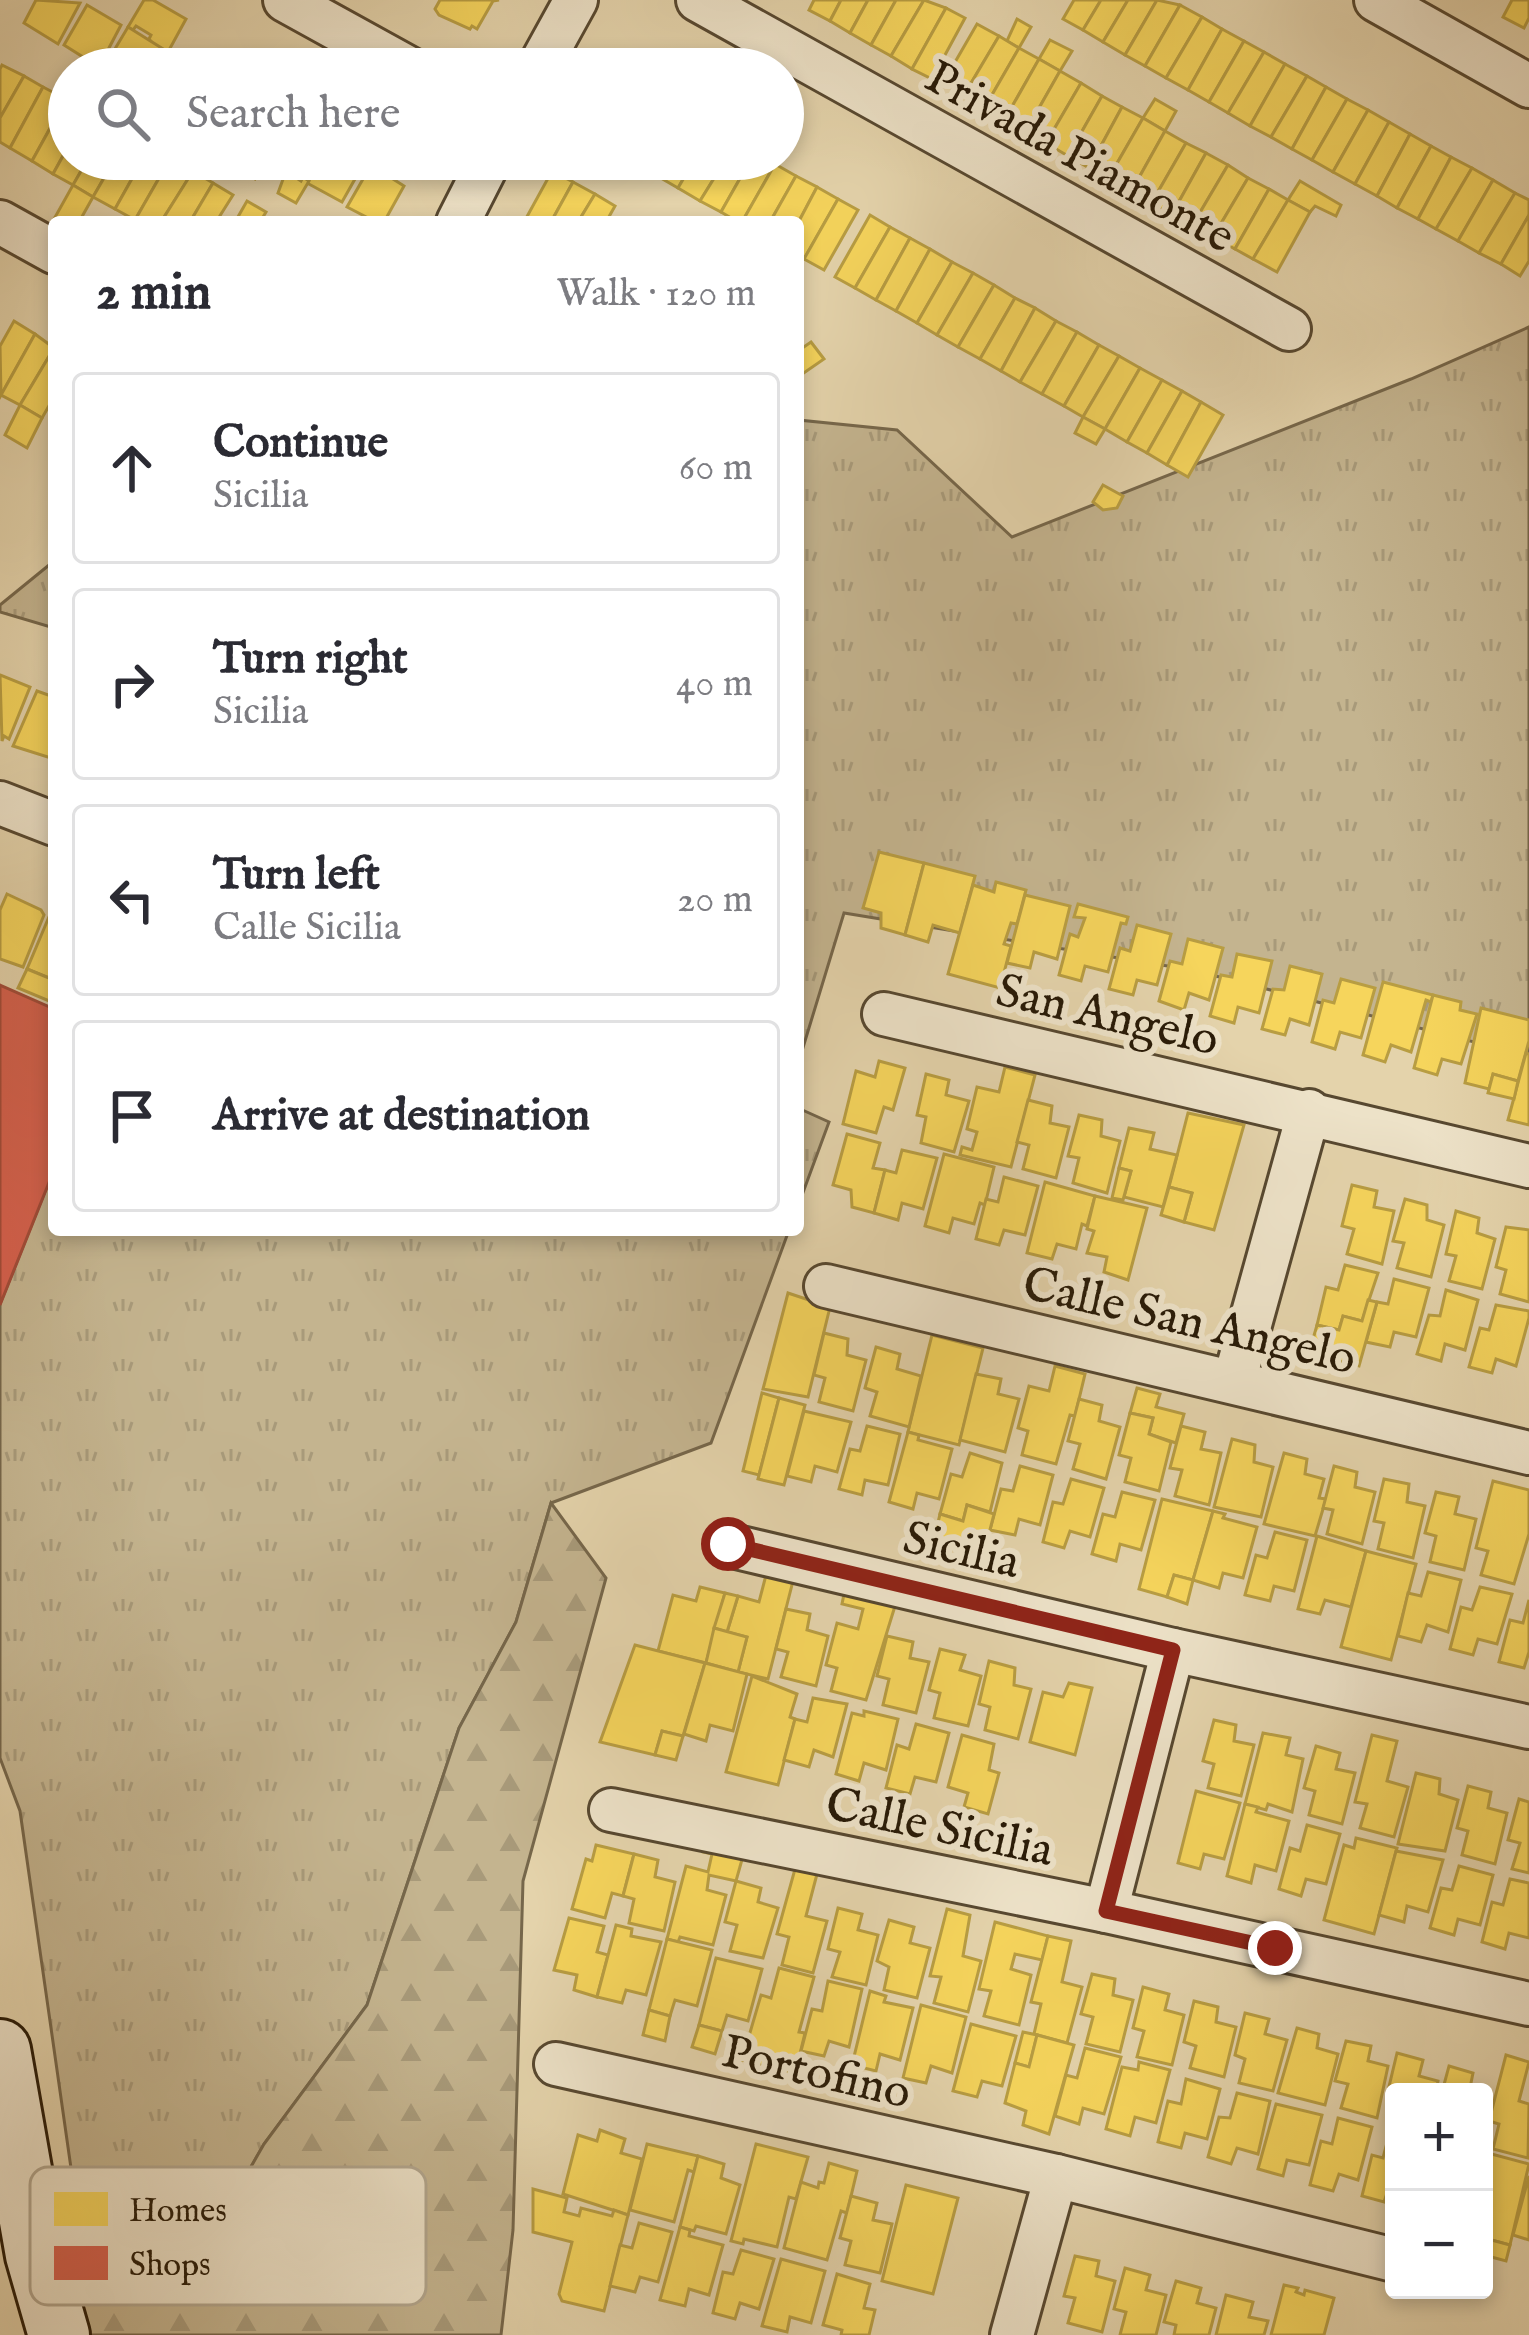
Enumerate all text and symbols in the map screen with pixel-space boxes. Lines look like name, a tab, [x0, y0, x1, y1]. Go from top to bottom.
search box	[48, 48, 804, 180]
street label: Privada Piamonte	[914, 49, 1244, 268]
icon: search	[90, 81, 156, 147]
text: Search here	[186, 86, 400, 143]
text: 2 min	[96, 262, 211, 327]
text: Walk · 120 m	[557, 270, 756, 319]
text: Continue	[213, 415, 388, 472]
icon: ahead	[99, 435, 165, 501]
text: 60 m	[679, 444, 753, 493]
text: Sicilia	[213, 472, 308, 521]
text: Turn right	[213, 631, 408, 688]
icon: right	[99, 651, 165, 717]
text: 40 m	[676, 660, 753, 709]
text: Sicilia	[213, 688, 308, 737]
text: Turn left	[213, 847, 380, 904]
icon: left	[99, 867, 165, 933]
text: 20 m	[677, 876, 753, 925]
text: Calle Sicilia	[213, 904, 401, 953]
street label: San Angelo	[990, 962, 1224, 1072]
icon: arrive	[99, 1083, 165, 1149]
text: Arrive at destination	[213, 1088, 590, 1145]
street label: Calle San Angelo	[1017, 1255, 1361, 1390]
street label: Sicilia	[897, 1509, 1025, 1594]
route start	[701, 1517, 755, 1571]
street label: Calle Sicilia	[820, 1776, 1059, 1882]
route end	[1248, 1921, 1302, 1975]
street label: Portofino	[716, 2023, 916, 2125]
map controls	[1385, 2083, 1493, 2299]
button: +	[1385, 2083, 1493, 2191]
legend	[30, 2167, 426, 2305]
text: Homes	[129, 2191, 227, 2233]
button: −	[1385, 2191, 1493, 2299]
text: Shops	[129, 2245, 211, 2287]

